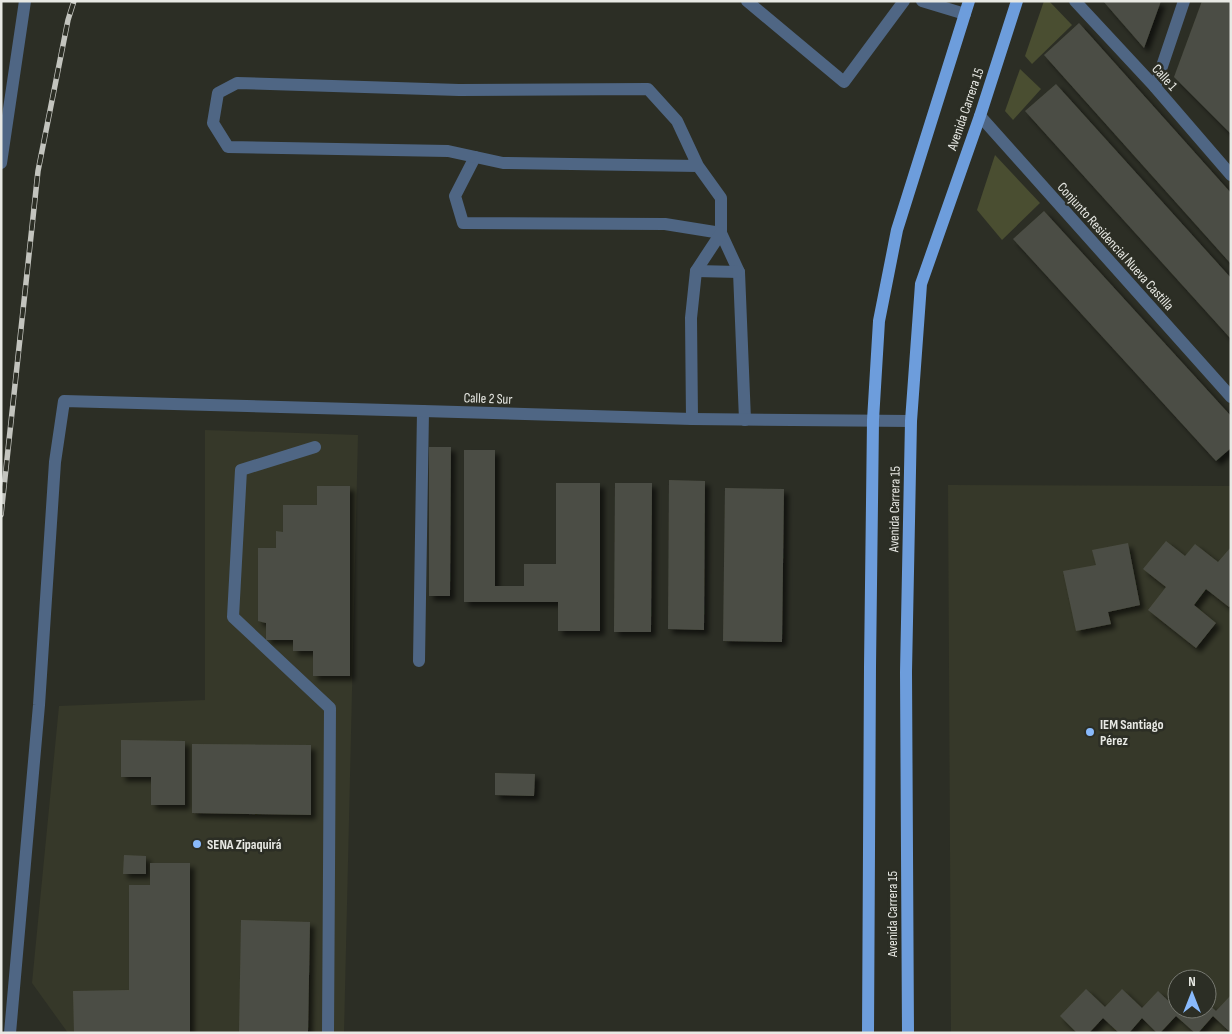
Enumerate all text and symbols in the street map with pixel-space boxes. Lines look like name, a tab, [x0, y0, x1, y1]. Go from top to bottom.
street label: Calle 1	[1148, 61, 1181, 94]
street label: Avenida Carrera 15	[943, 65, 988, 154]
street label: Conjunto Residencial Nueva Castilla	[1054, 179, 1178, 314]
street label: Calle 2 Sur	[463, 389, 513, 408]
street label: Avenida Carrera 15	[885, 465, 904, 553]
place label: IEM Santiago Pérez	[1100, 716, 1164, 749]
marker: IEM Santiago Pérez	[1084, 726, 1096, 738]
place label: SENA Zipaquirá	[207, 836, 282, 853]
marker: SENA Zipaquirá	[191, 838, 203, 850]
street label: Avenida Carrera 15	[884, 871, 901, 958]
north arrow	[1167, 969, 1217, 1019]
text: N	[1188, 973, 1196, 990]

